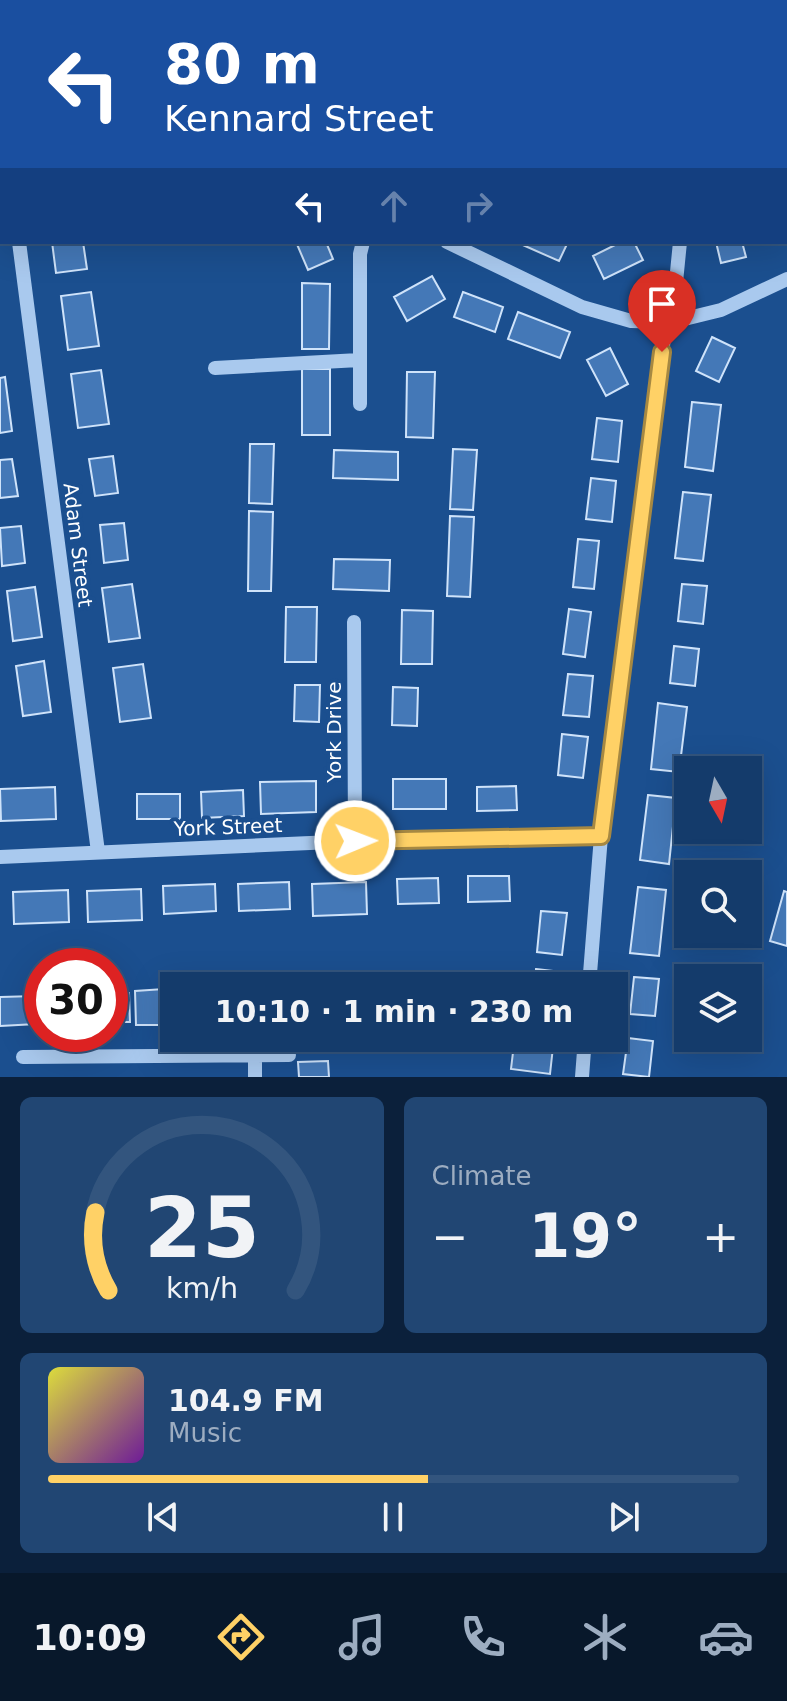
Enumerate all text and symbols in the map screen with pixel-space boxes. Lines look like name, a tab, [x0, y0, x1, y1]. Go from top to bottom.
text: 80 m	[164, 31, 320, 96]
icon: left	[32, 32, 136, 136]
text: Kennard Street	[164, 98, 434, 139]
icon: left	[288, 184, 332, 228]
icon: ahead	[372, 184, 416, 228]
icon: right	[456, 184, 500, 228]
pin	[628, 270, 696, 352]
icon: arrive	[640, 282, 684, 326]
street label: Adam Street	[58, 482, 98, 609]
street label: York Drive	[322, 681, 346, 784]
north arrow	[674, 756, 762, 844]
map controls	[674, 756, 762, 1052]
position arrow	[313, 799, 397, 883]
street label: York Street	[172, 813, 283, 841]
button: search	[674, 860, 762, 948]
speed limit sign: 30	[24, 948, 128, 1052]
button: layers	[674, 964, 762, 1052]
text: 10:10 · 1 min · 230 m	[215, 994, 573, 1029]
text: Climate	[432, 1161, 532, 1191]
text: 25	[144, 1180, 260, 1277]
text: 19°	[529, 1201, 642, 1271]
text: −	[432, 1211, 468, 1262]
text: +	[702, 1211, 739, 1262]
text: km/h	[166, 1271, 238, 1305]
text: 104.9 FM	[168, 1383, 324, 1418]
text: Music	[168, 1418, 242, 1448]
icon: previous	[141, 1495, 185, 1539]
icon: pause	[371, 1495, 415, 1539]
icon: next	[602, 1495, 646, 1539]
icon: directions	[213, 1609, 269, 1665]
icon: music	[334, 1609, 390, 1665]
icon: phone	[455, 1609, 511, 1665]
icon: climate	[577, 1609, 633, 1665]
icon: car	[698, 1609, 754, 1665]
text: 10:09	[33, 1617, 147, 1658]

